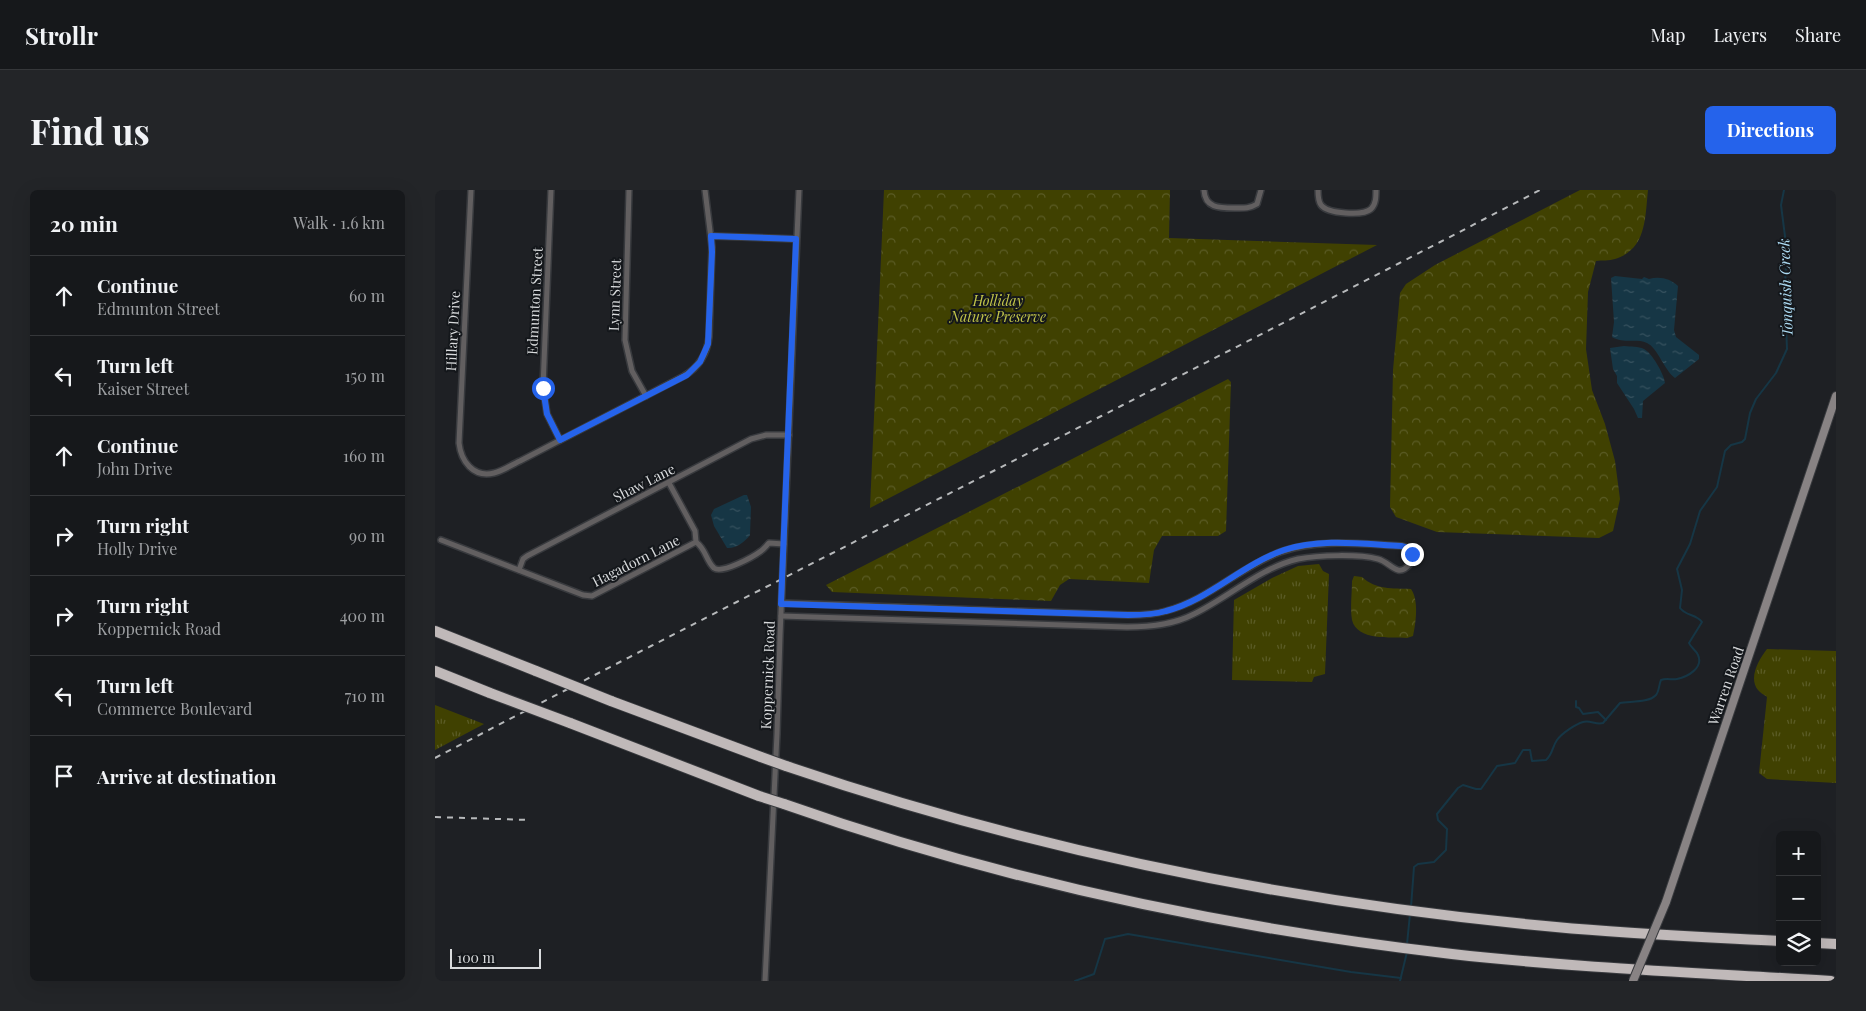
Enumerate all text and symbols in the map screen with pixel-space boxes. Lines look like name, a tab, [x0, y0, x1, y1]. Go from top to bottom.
text: Strollr	[25, 19, 98, 51]
text: Map	[1650, 23, 1685, 47]
text: Layers	[1713, 23, 1767, 47]
text: Share	[1795, 23, 1841, 47]
button: Directions	[1705, 106, 1836, 154]
text: Find us	[30, 107, 150, 154]
text: 20 min	[50, 209, 118, 237]
text: Walk · 1.6 km	[293, 212, 385, 233]
water label: Tonquish Creek	[1773, 238, 1797, 338]
street label: Edmunton Street	[522, 246, 547, 355]
street label: Lynn Street	[604, 258, 625, 331]
text: Continue	[97, 272, 178, 298]
icon: ahead	[50, 282, 78, 310]
text: 60 m	[349, 285, 385, 306]
street label: Hillary Drive	[441, 290, 464, 372]
park label: Holliday Nature Preserve	[948, 291, 1046, 326]
text: Edmunton Street	[97, 298, 220, 319]
text: Turn left	[97, 352, 174, 378]
icon: left	[50, 362, 78, 390]
text: 150 m	[345, 365, 385, 386]
route start	[532, 377, 555, 400]
text: Kaiser Street	[97, 378, 189, 399]
text: Continue	[97, 432, 178, 458]
icon: ahead	[50, 442, 78, 470]
text: 160 m	[343, 445, 385, 466]
text: John Drive	[97, 458, 173, 479]
street label: Shaw Lane	[610, 459, 678, 506]
text: Turn right	[97, 512, 189, 538]
icon: right	[50, 522, 78, 550]
text: 90 m	[349, 525, 385, 546]
street label: Hagadorn Lane	[589, 530, 683, 591]
text: Holly Drive	[97, 538, 177, 559]
route end	[1401, 543, 1424, 566]
text: Turn right	[97, 592, 189, 618]
icon: right	[50, 602, 78, 630]
text: 400 m	[340, 605, 385, 626]
text: Koppernick Road	[97, 618, 221, 639]
street label: Koppernick Road	[756, 620, 779, 730]
street label: Warren Road	[1703, 644, 1748, 729]
text: Turn left	[97, 672, 174, 698]
icon: left	[50, 682, 78, 710]
text: 710 m	[345, 685, 385, 706]
text: Commerce Boulevard	[97, 698, 252, 719]
icon: arrive	[50, 762, 78, 790]
text: Arrive at destination	[97, 763, 277, 789]
map controls	[1776, 831, 1821, 966]
button: +	[1776, 831, 1821, 876]
button: −	[1776, 876, 1821, 921]
button: layers	[1776, 921, 1821, 966]
scale bar	[450, 946, 541, 969]
text: 100 m	[457, 948, 495, 967]

